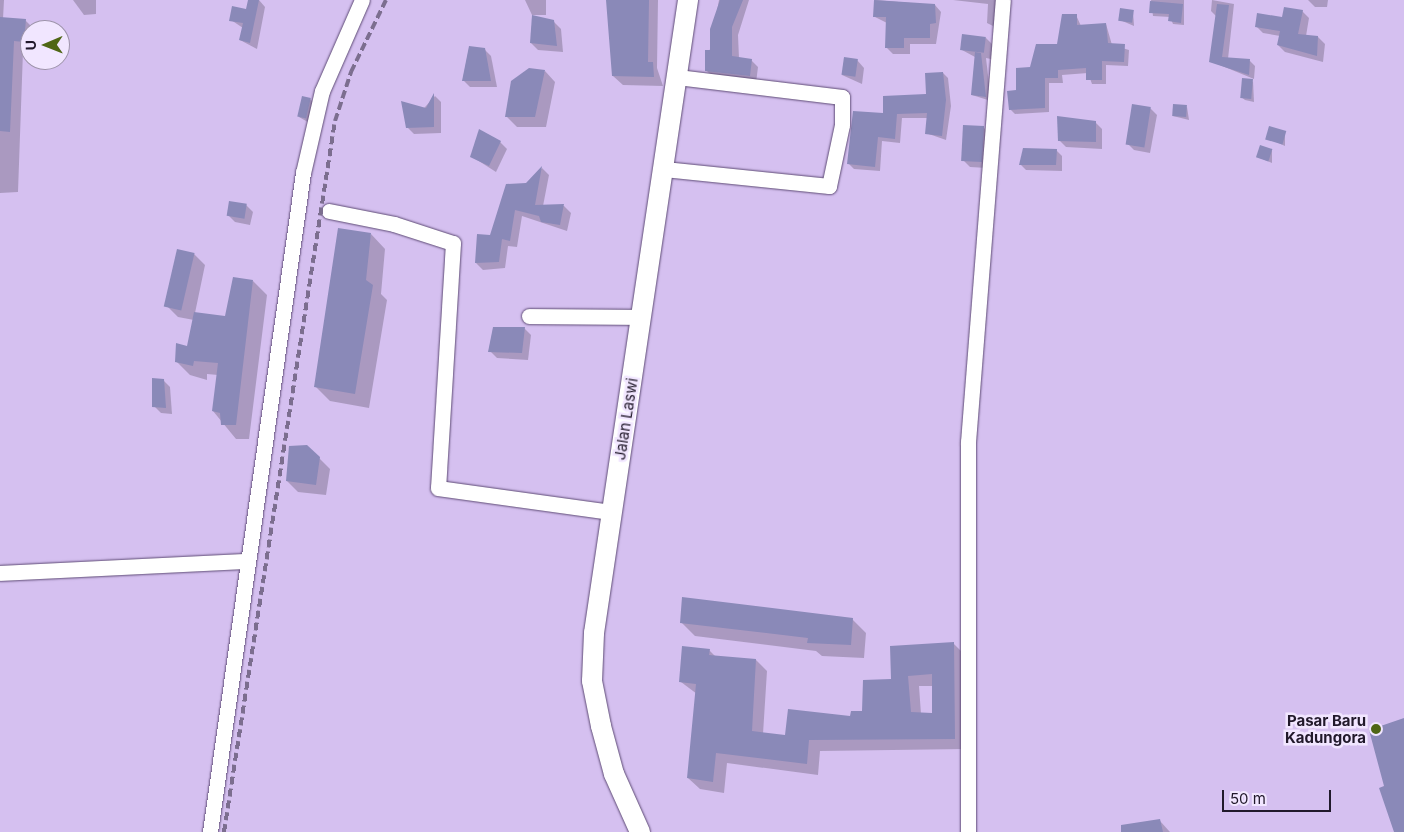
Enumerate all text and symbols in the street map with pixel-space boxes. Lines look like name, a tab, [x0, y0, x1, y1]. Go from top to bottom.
north arrow	[20, 20, 70, 70]
text: U	[22, 40, 39, 51]
street label: Jalan Laswi	[611, 377, 641, 461]
place label: Pasar Baru Kadungora	[1285, 711, 1366, 746]
marker: Pasar Baru Kadungora	[1370, 723, 1382, 735]
scale bar	[1224, 780, 1333, 812]
text: 50 m	[1230, 789, 1266, 808]

